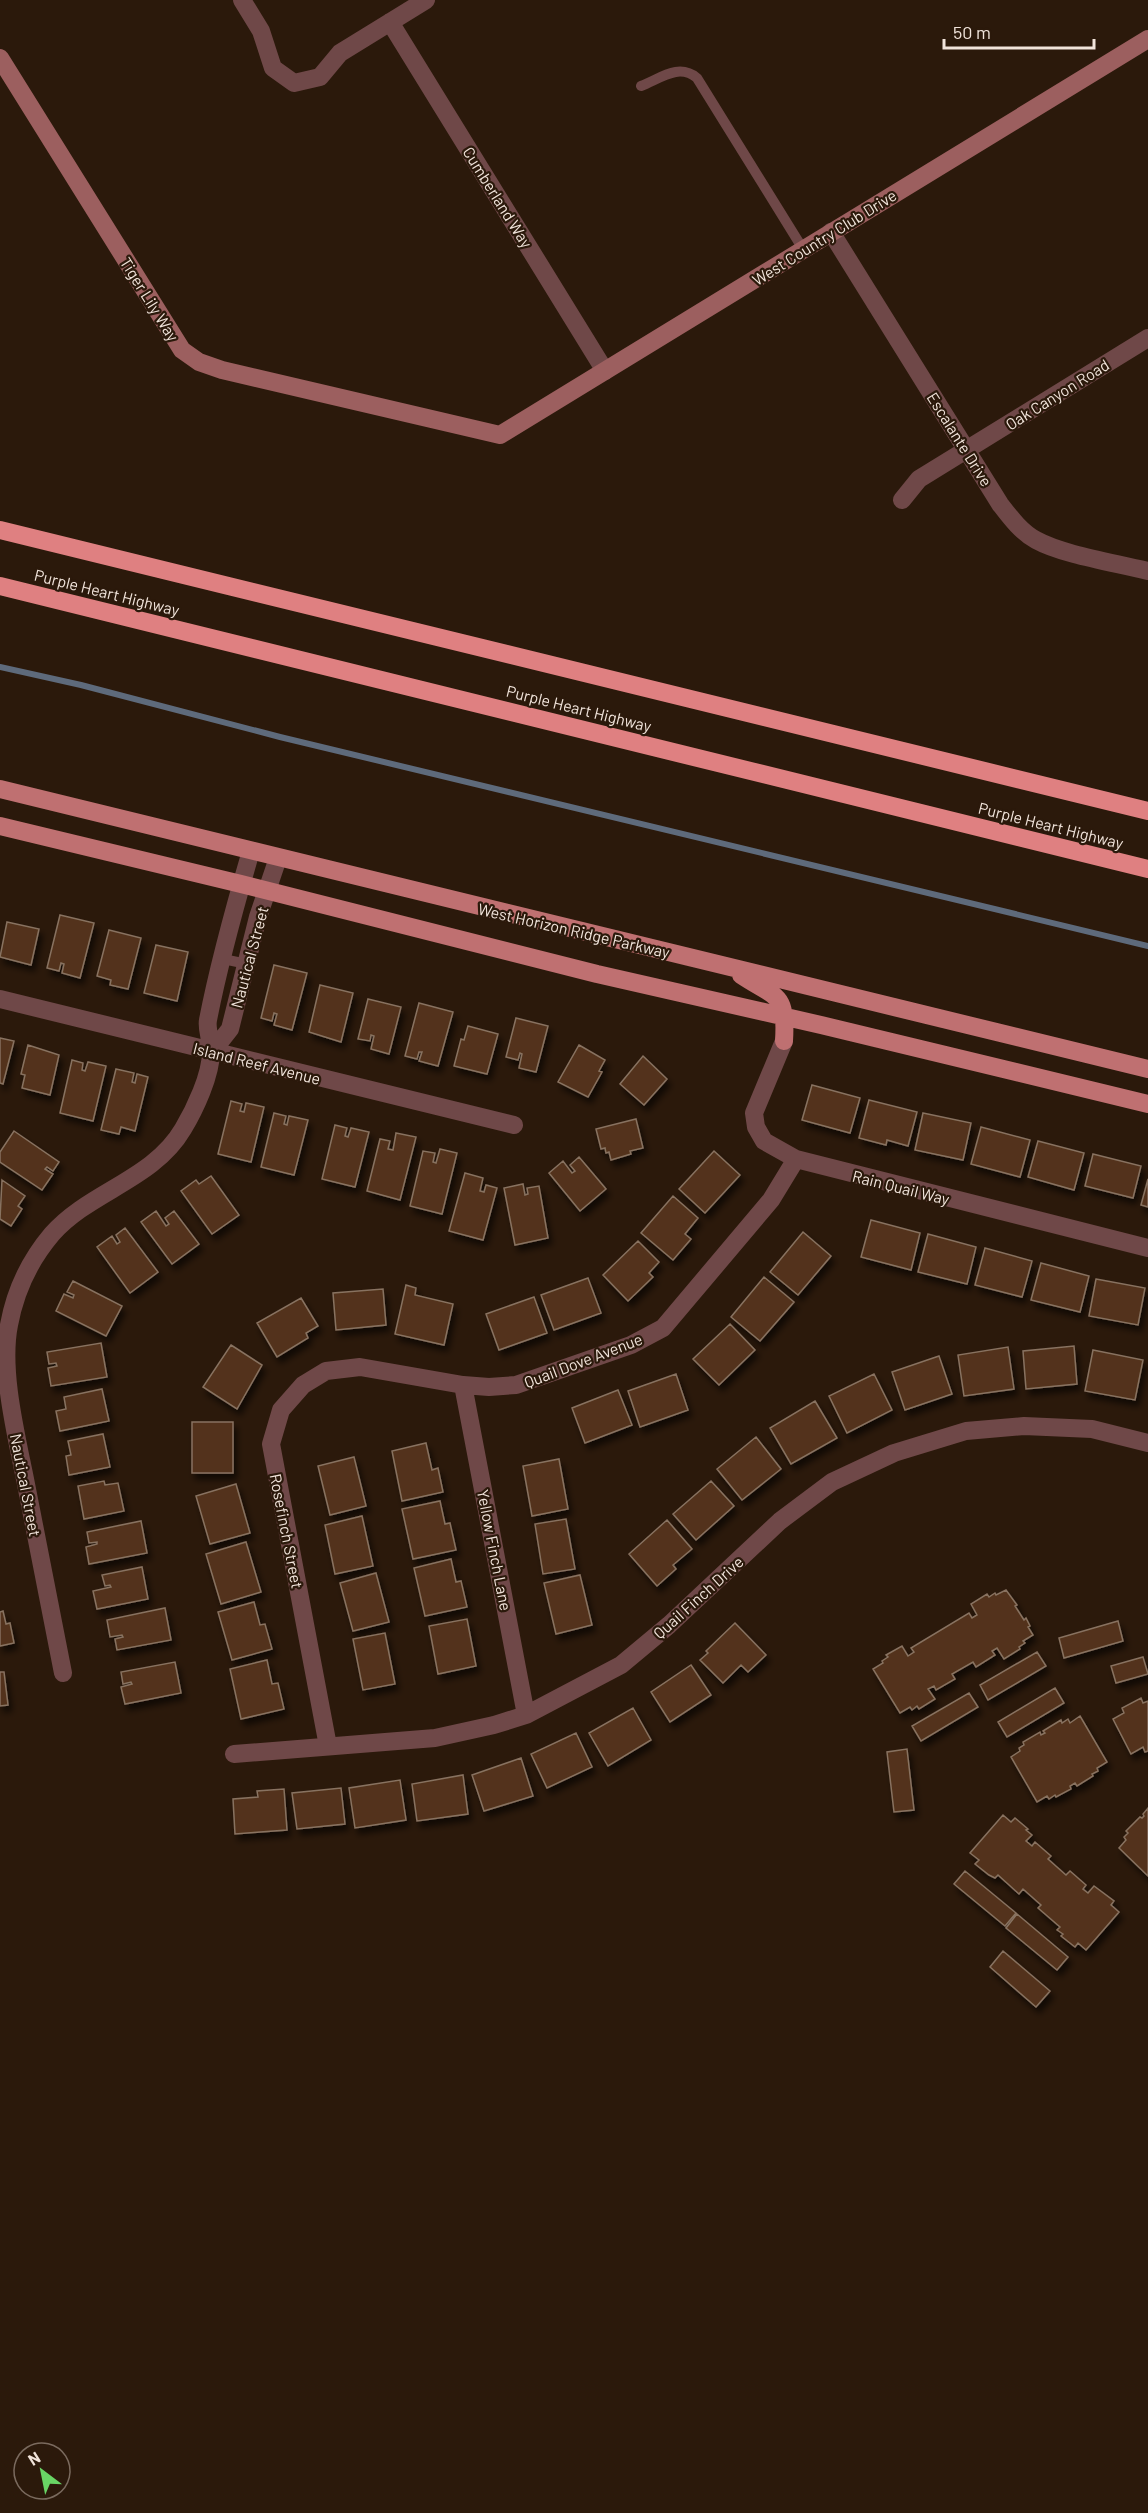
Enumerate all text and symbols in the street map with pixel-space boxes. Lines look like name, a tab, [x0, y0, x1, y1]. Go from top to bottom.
scale bar	[944, 12, 1094, 50]
text: 50 m	[953, 21, 991, 43]
street label: Cumberland Way	[459, 143, 537, 252]
street label: West Country Club Drive	[748, 185, 900, 289]
street label: Tiger Lily Way	[117, 254, 184, 345]
street label: Oak Canyon Road	[1002, 355, 1112, 433]
street label: Escalante Drive	[924, 388, 996, 490]
street label: Purple Heart Highway	[33, 565, 182, 619]
street label: Purple Heart Highway	[505, 681, 654, 735]
street label: Purple Heart Highway	[977, 798, 1126, 852]
street label: West Horizon Ridge Parkway	[476, 899, 672, 961]
street label: Nautical Street	[226, 904, 272, 1010]
street label: Island Reef Avenue	[191, 1038, 323, 1088]
street label: Rain Quail Way	[850, 1166, 952, 1208]
street label: Quail Dove Avenue	[521, 1329, 645, 1391]
street label: Nautical Street	[7, 1432, 45, 1538]
street label: Rosefinch Street	[267, 1472, 307, 1590]
street label: Yellow Finch Lane	[474, 1488, 516, 1612]
street label: Quail Finch Drive	[649, 1552, 747, 1642]
north arrow	[12, 2441, 72, 2501]
text: N	[24, 2447, 43, 2469]

